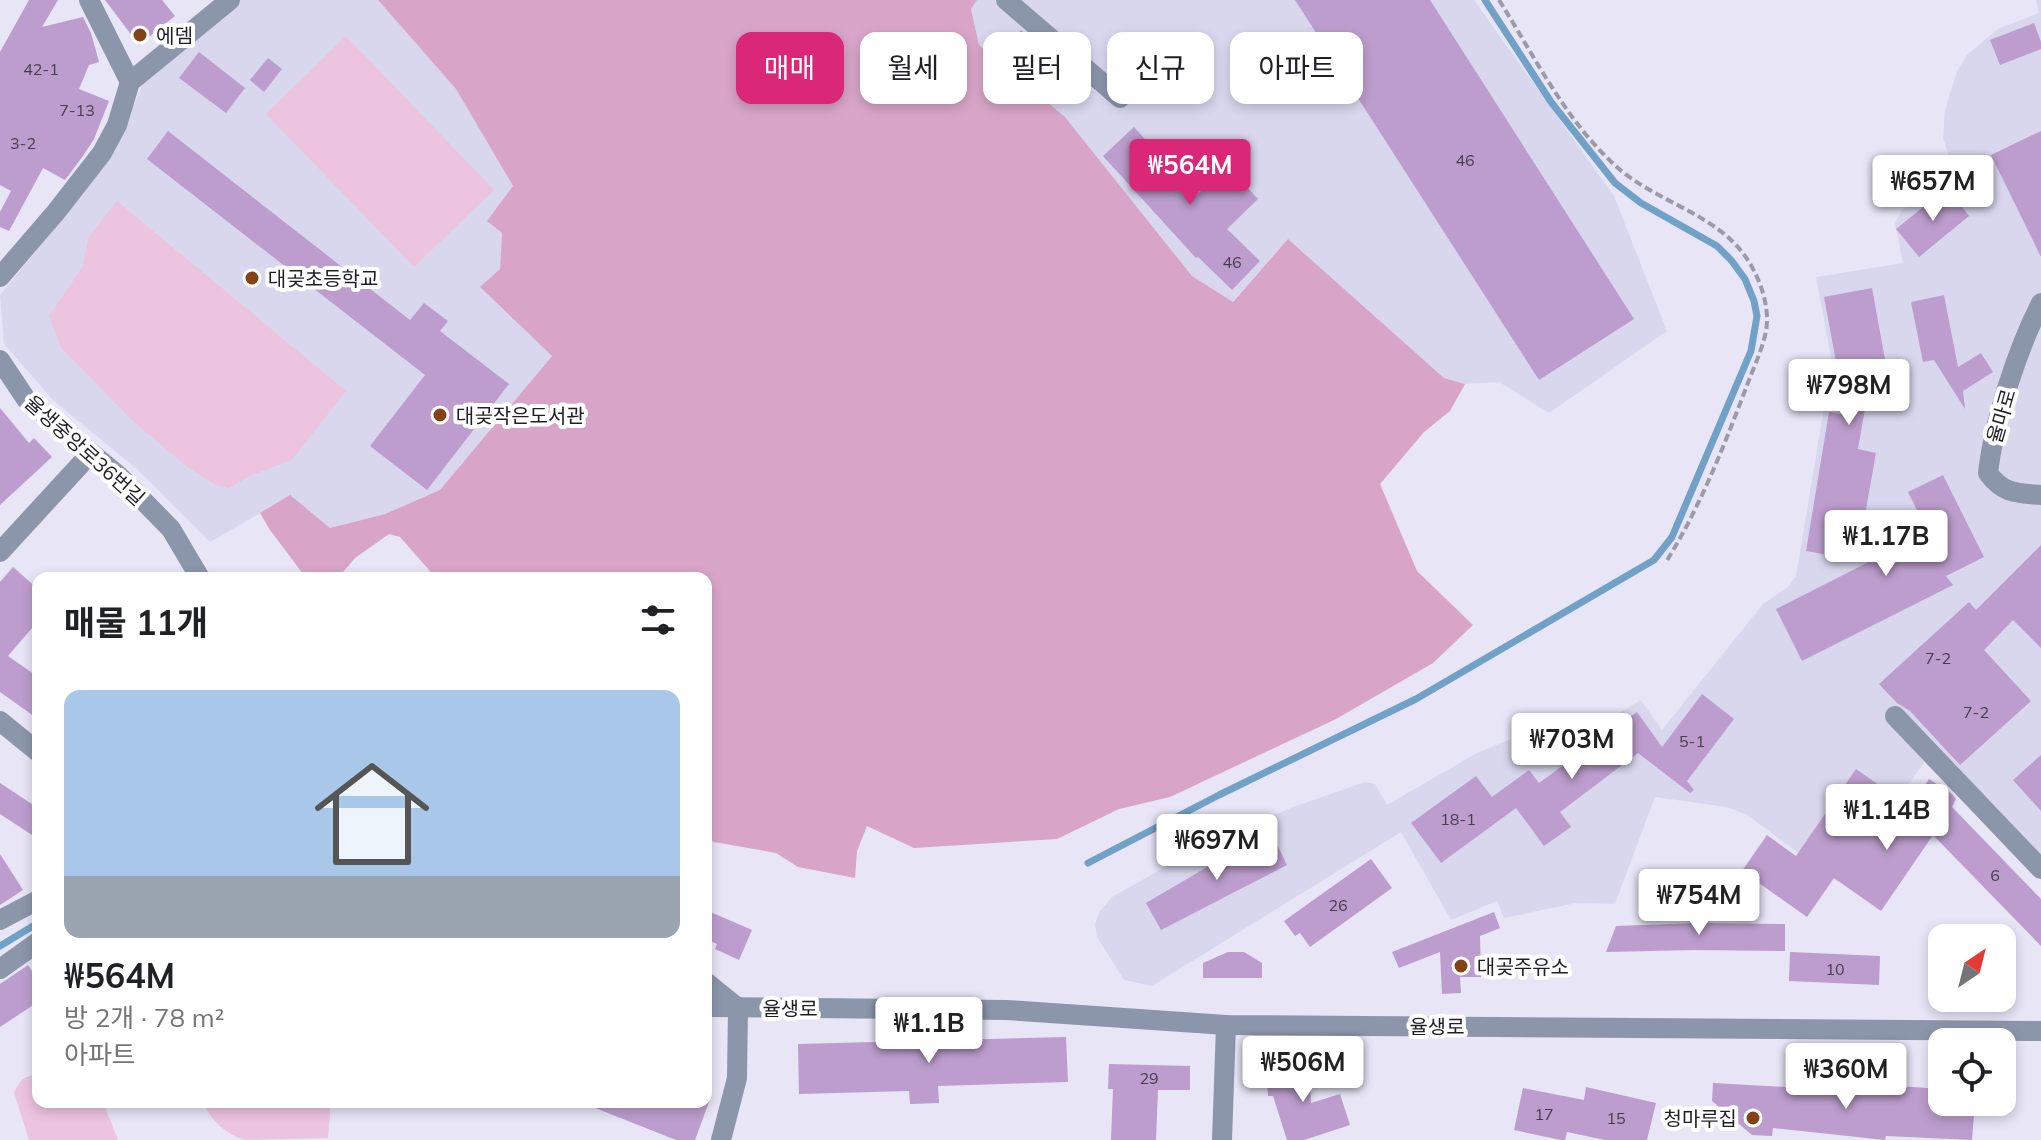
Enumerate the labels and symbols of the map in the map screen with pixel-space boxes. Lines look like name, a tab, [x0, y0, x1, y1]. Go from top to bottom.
place label: 에뎀	[156, 23, 193, 48]
marker: 에뎀	[131, 26, 149, 44]
house number: 42-1	[23, 59, 59, 79]
house number: 7-13	[59, 100, 95, 120]
house number: 3-2	[10, 133, 36, 153]
pin: ₩564M	[1134, 139, 1246, 207]
house number: 46	[1455, 150, 1475, 170]
pin: ₩657M	[1877, 155, 1989, 223]
house number: 46	[1222, 252, 1242, 272]
place label: 대곶초등학교	[268, 266, 378, 291]
marker: 대곶초등학교	[243, 269, 261, 287]
pin: ₩798M	[1793, 359, 1905, 427]
street label: 율마로	[1981, 386, 2021, 446]
street label: 율생중앙로36번길	[20, 390, 150, 510]
place label: 대곶작은도서관	[456, 403, 585, 428]
marker: 대곶작은도서관	[431, 406, 449, 424]
pin: ₩1.17B	[1821, 510, 1951, 578]
house number: 7-2	[1925, 648, 1951, 668]
house number: 7-2	[1963, 702, 1989, 722]
pin: ₩703M	[1516, 713, 1628, 781]
house number: 5-1	[1679, 731, 1705, 751]
pin: ₩1.14B	[1822, 784, 1952, 852]
house number: 18-1	[1440, 809, 1476, 829]
pin: ₩697M	[1161, 814, 1273, 882]
house number: 6	[1990, 865, 2000, 885]
pin: ₩754M	[1643, 869, 1755, 937]
house number: 26	[1328, 895, 1348, 915]
north arrow	[1928, 924, 2016, 1012]
place label: 대곶주유소	[1477, 954, 1569, 979]
marker: 대곶주유소	[1452, 957, 1470, 975]
house number: 10	[1825, 959, 1845, 979]
street label: 율생로	[762, 996, 818, 1021]
pin: ₩1.1B	[873, 997, 985, 1065]
street label: 율생로	[1409, 1014, 1465, 1039]
pin: ₩506M	[1247, 1036, 1359, 1104]
pin: ₩360M	[1790, 1043, 1902, 1111]
house number: 29	[1139, 1068, 1159, 1088]
house number: 17	[1534, 1104, 1554, 1124]
place label: 청마루집	[1663, 1106, 1737, 1131]
house number: 15	[1606, 1108, 1626, 1128]
marker: 청마루집	[1744, 1109, 1762, 1127]

